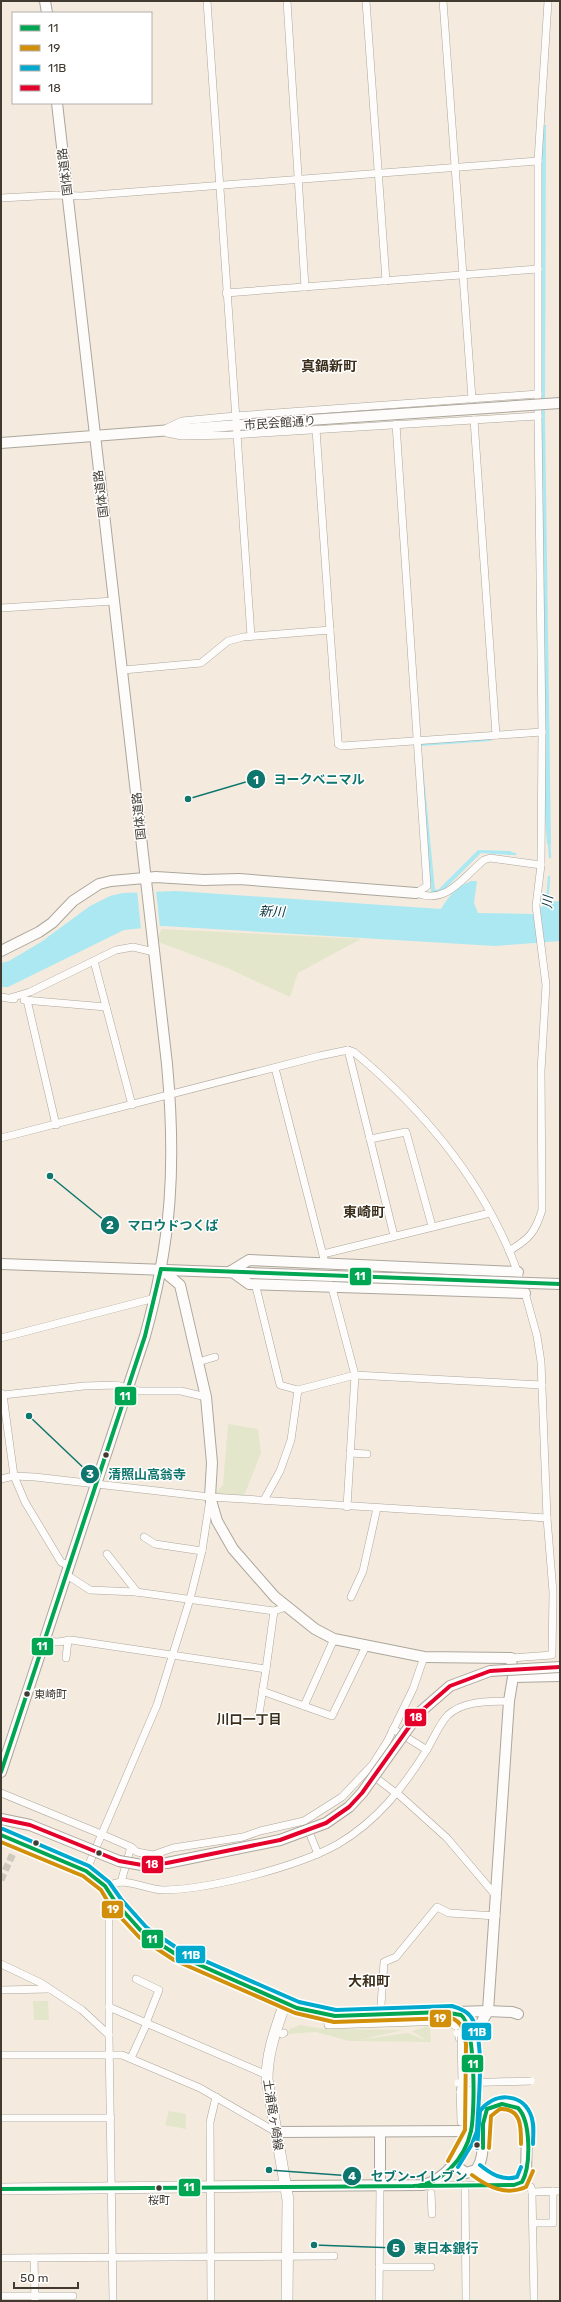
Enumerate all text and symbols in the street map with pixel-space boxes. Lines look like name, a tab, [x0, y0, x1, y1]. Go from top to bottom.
legend	[12, 12, 152, 104]
text: 11	[48, 21, 58, 35]
text: 19	[48, 41, 60, 55]
text: 11B	[48, 61, 66, 75]
text: 18	[48, 81, 61, 95]
street label: 国体道路	[55, 147, 75, 197]
district label: 真鍋新町	[301, 358, 357, 375]
street label: 市民会館通り	[244, 414, 316, 432]
street label: 国体道路	[91, 469, 111, 519]
callout: ヨークベニマル	[246, 767, 373, 792]
text: ヨークベニマル	[273, 772, 365, 787]
text: 1	[253, 773, 259, 787]
street label: 国体道路	[130, 791, 148, 841]
water label: 川	[539, 893, 556, 909]
water label: 新川	[259, 904, 287, 920]
district label: 東崎町	[343, 1204, 385, 1221]
callout: マロウドつくば	[100, 1213, 227, 1238]
text: 2	[106, 1218, 114, 1232]
text: マロウドつくば	[127, 1218, 219, 1233]
line badge: 11	[349, 1267, 372, 1286]
text: 11	[355, 1270, 365, 1283]
line badge: 11	[114, 1386, 137, 1406]
text: 11	[120, 1390, 130, 1403]
unlabelled marker	[101, 1450, 111, 1460]
callout: 清照山高翁寺	[80, 1462, 194, 1487]
text: 3	[86, 1467, 94, 1481]
text: 清照山高翁寺	[108, 1467, 186, 1482]
line badge: 11	[31, 1637, 54, 1656]
text: 11	[37, 1640, 47, 1653]
place label: 東崎町	[34, 1688, 67, 1701]
marker: 東崎町	[22, 1689, 32, 1699]
line badge: 18	[404, 1708, 427, 1727]
text: 18	[410, 1711, 422, 1724]
district label: 川口一丁目	[216, 1712, 282, 1727]
unlabelled marker	[31, 1838, 41, 1848]
unlabelled marker	[94, 1848, 104, 1858]
line badge: 18	[141, 1855, 164, 1874]
text: 18	[146, 1858, 158, 1871]
line badge: 19	[101, 1900, 124, 1919]
text: 19	[107, 1903, 119, 1916]
line badge: 11	[141, 1929, 164, 1949]
text: 11	[147, 1933, 157, 1946]
line badge: 11B	[175, 1945, 206, 1964]
text: 11B	[182, 1949, 201, 1962]
district label: 大和町	[348, 1973, 390, 1990]
line badge: 19	[429, 2009, 452, 2028]
text: 19	[434, 2012, 446, 2025]
line badge: 11B	[461, 2022, 492, 2041]
text: 11B	[468, 2026, 487, 2039]
line badge: 11	[461, 2054, 484, 2073]
text: 11	[468, 2058, 478, 2071]
street label: 土浦竜ヶ崎線	[260, 2078, 286, 2152]
unlabelled marker	[472, 2140, 482, 2150]
callout: セブン-イレブン	[342, 2164, 475, 2189]
text: 4	[348, 2169, 356, 2183]
text: セブン-イレブン	[370, 2169, 468, 2184]
line badge: 11	[178, 2178, 201, 2197]
text: 11	[184, 2181, 194, 2194]
marker: 桜町	[154, 2183, 164, 2193]
place label: 桜町	[148, 2194, 170, 2207]
callout: 東日本銀行	[386, 2235, 487, 2260]
text: 5	[392, 2241, 400, 2255]
text: 東日本銀行	[413, 2241, 479, 2256]
scale bar	[14, 2264, 78, 2290]
text: 50 m	[20, 2271, 48, 2285]

